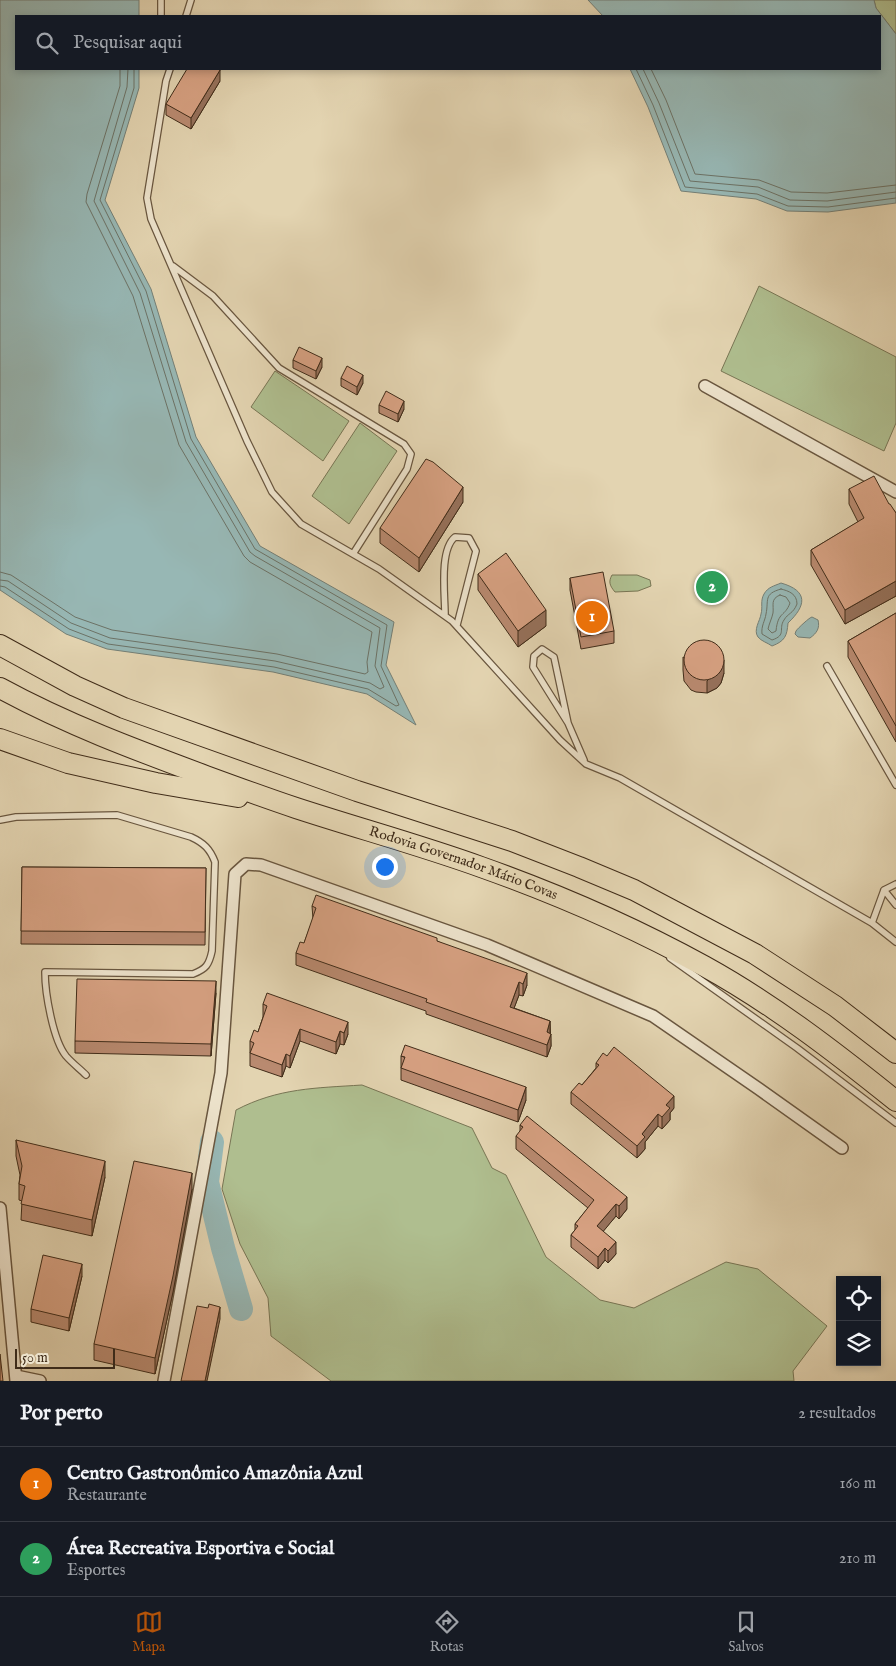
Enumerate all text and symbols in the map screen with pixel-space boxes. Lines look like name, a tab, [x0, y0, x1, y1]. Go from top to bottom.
search box	[15, 15, 881, 70]
icon: search	[33, 29, 61, 57]
text: Pesquisar aqui	[73, 31, 182, 55]
pin: 2	[696, 568, 728, 606]
pin: 1	[576, 598, 608, 636]
street label: Rodovia Governador Mário Covas	[367, 822, 560, 904]
your location	[372, 854, 398, 880]
map controls	[836, 1276, 881, 1366]
button: locate	[836, 1276, 881, 1321]
button: layers	[836, 1321, 881, 1366]
scale bar	[15, 1346, 115, 1369]
text: 50 m	[22, 1349, 48, 1367]
text: Por perto	[20, 1400, 102, 1427]
text: 2 resultados	[798, 1404, 876, 1424]
text: Centro Gastronômico Amazônia Azul	[67, 1462, 362, 1486]
text: 1	[33, 1474, 39, 1494]
text: 160 m	[840, 1474, 876, 1494]
text: Restaurante	[67, 1486, 147, 1506]
text: Área Recreativa Esportiva e Social	[67, 1537, 334, 1561]
text: 2	[32, 1549, 40, 1569]
text: 210 m	[839, 1549, 876, 1569]
text: Esportes	[67, 1561, 125, 1581]
tab: Mapa	[132, 1608, 165, 1656]
tab: Rotas	[430, 1608, 464, 1656]
tab: Salvos	[728, 1608, 764, 1656]

